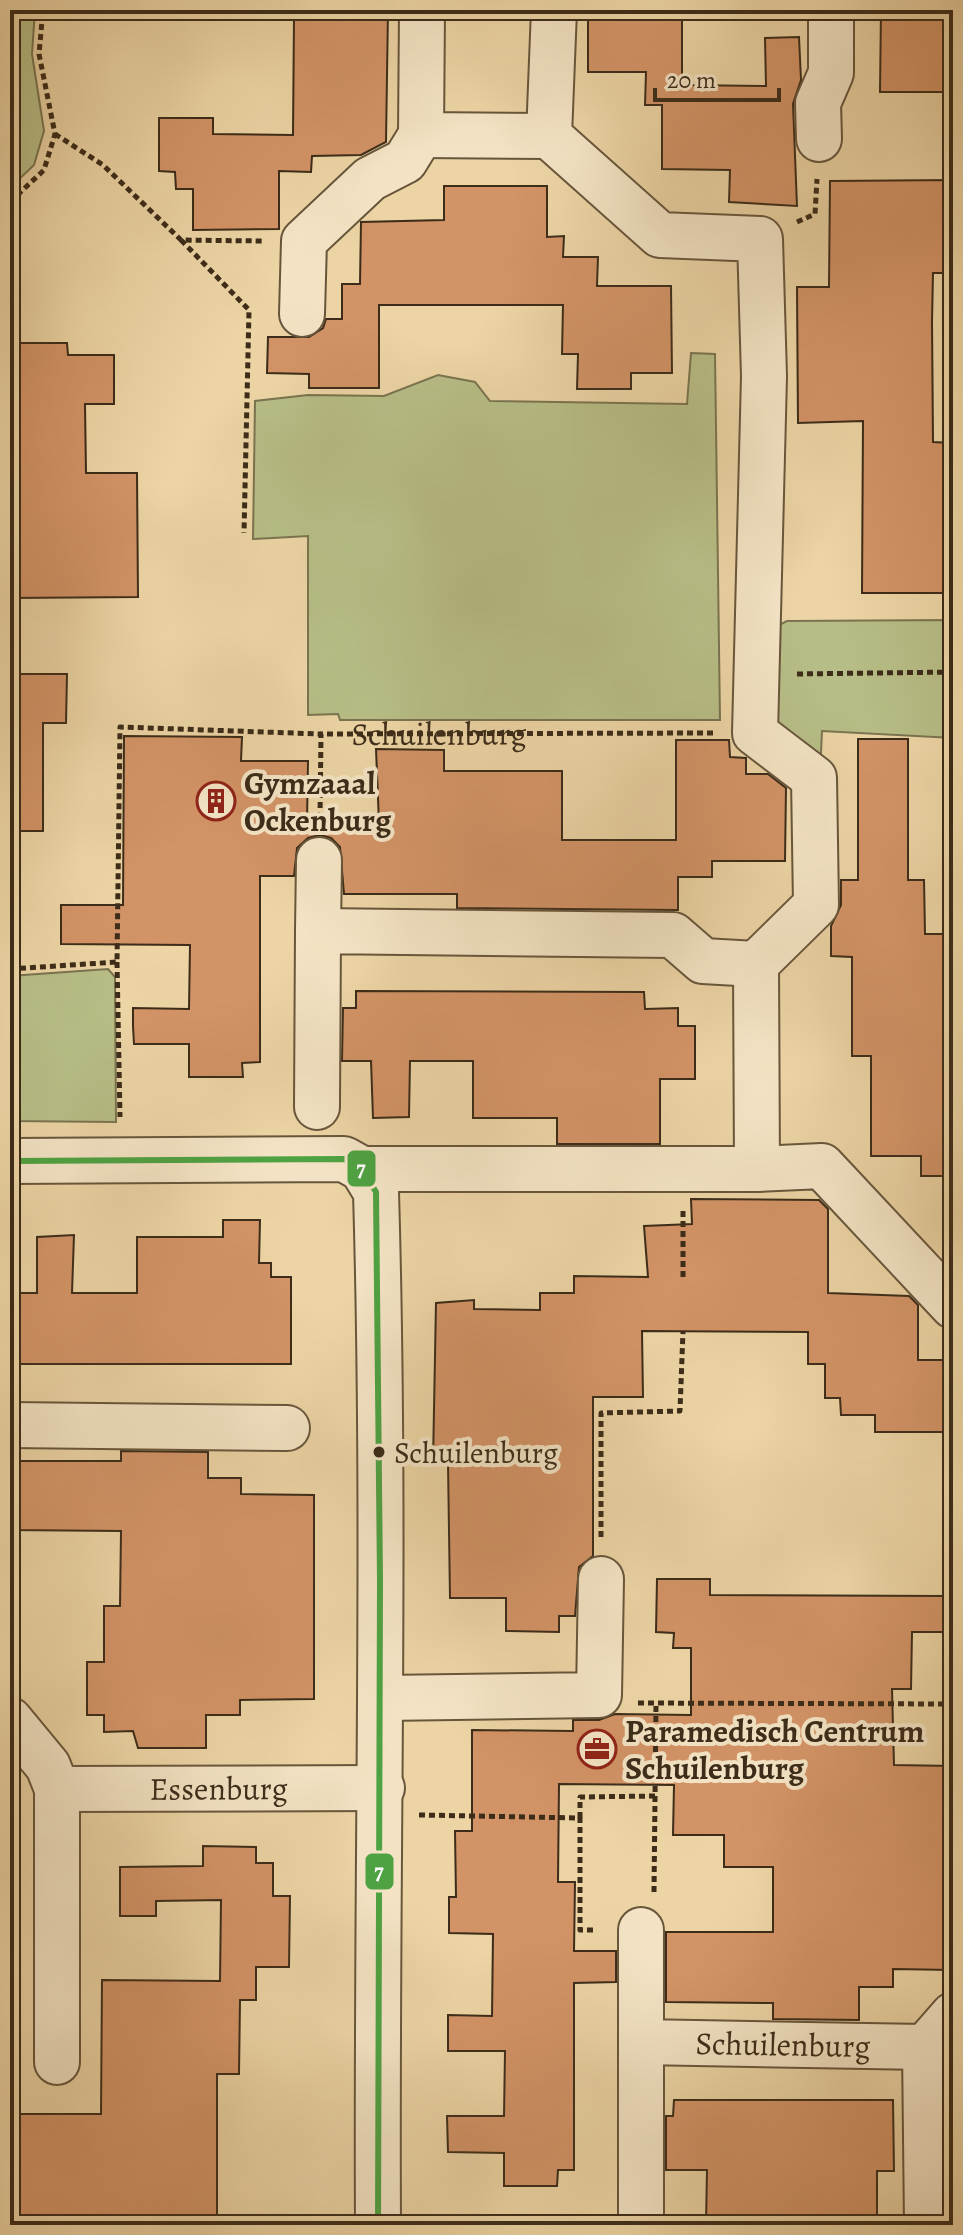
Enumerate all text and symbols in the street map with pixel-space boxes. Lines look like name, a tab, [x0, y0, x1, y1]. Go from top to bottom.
scale bar	[655, 52, 779, 102]
text: 20 m	[667, 64, 716, 96]
street label: Schuilenburg	[351, 711, 527, 756]
place label: Gymzaaal Ockenburg	[244, 761, 392, 842]
building icon: Gymzaaal Ockenburg	[195, 780, 237, 822]
line badge: 7	[346, 1149, 377, 1188]
text: 7	[356, 1154, 366, 1184]
place label: Schuilenburg	[394, 1433, 558, 1473]
marker: Schuilenburg	[371, 1444, 387, 1460]
place label: Paramedisch Centrum Schuilenburg	[625, 1709, 925, 1790]
office icon: Paramedisch Centrum Schuilenburg	[576, 1728, 618, 1770]
street label: Essenburg	[149, 1766, 288, 1811]
line badge: 7	[364, 1852, 395, 1891]
text: 7	[374, 1857, 384, 1887]
street label: Schuilenburg	[695, 2021, 871, 2068]

